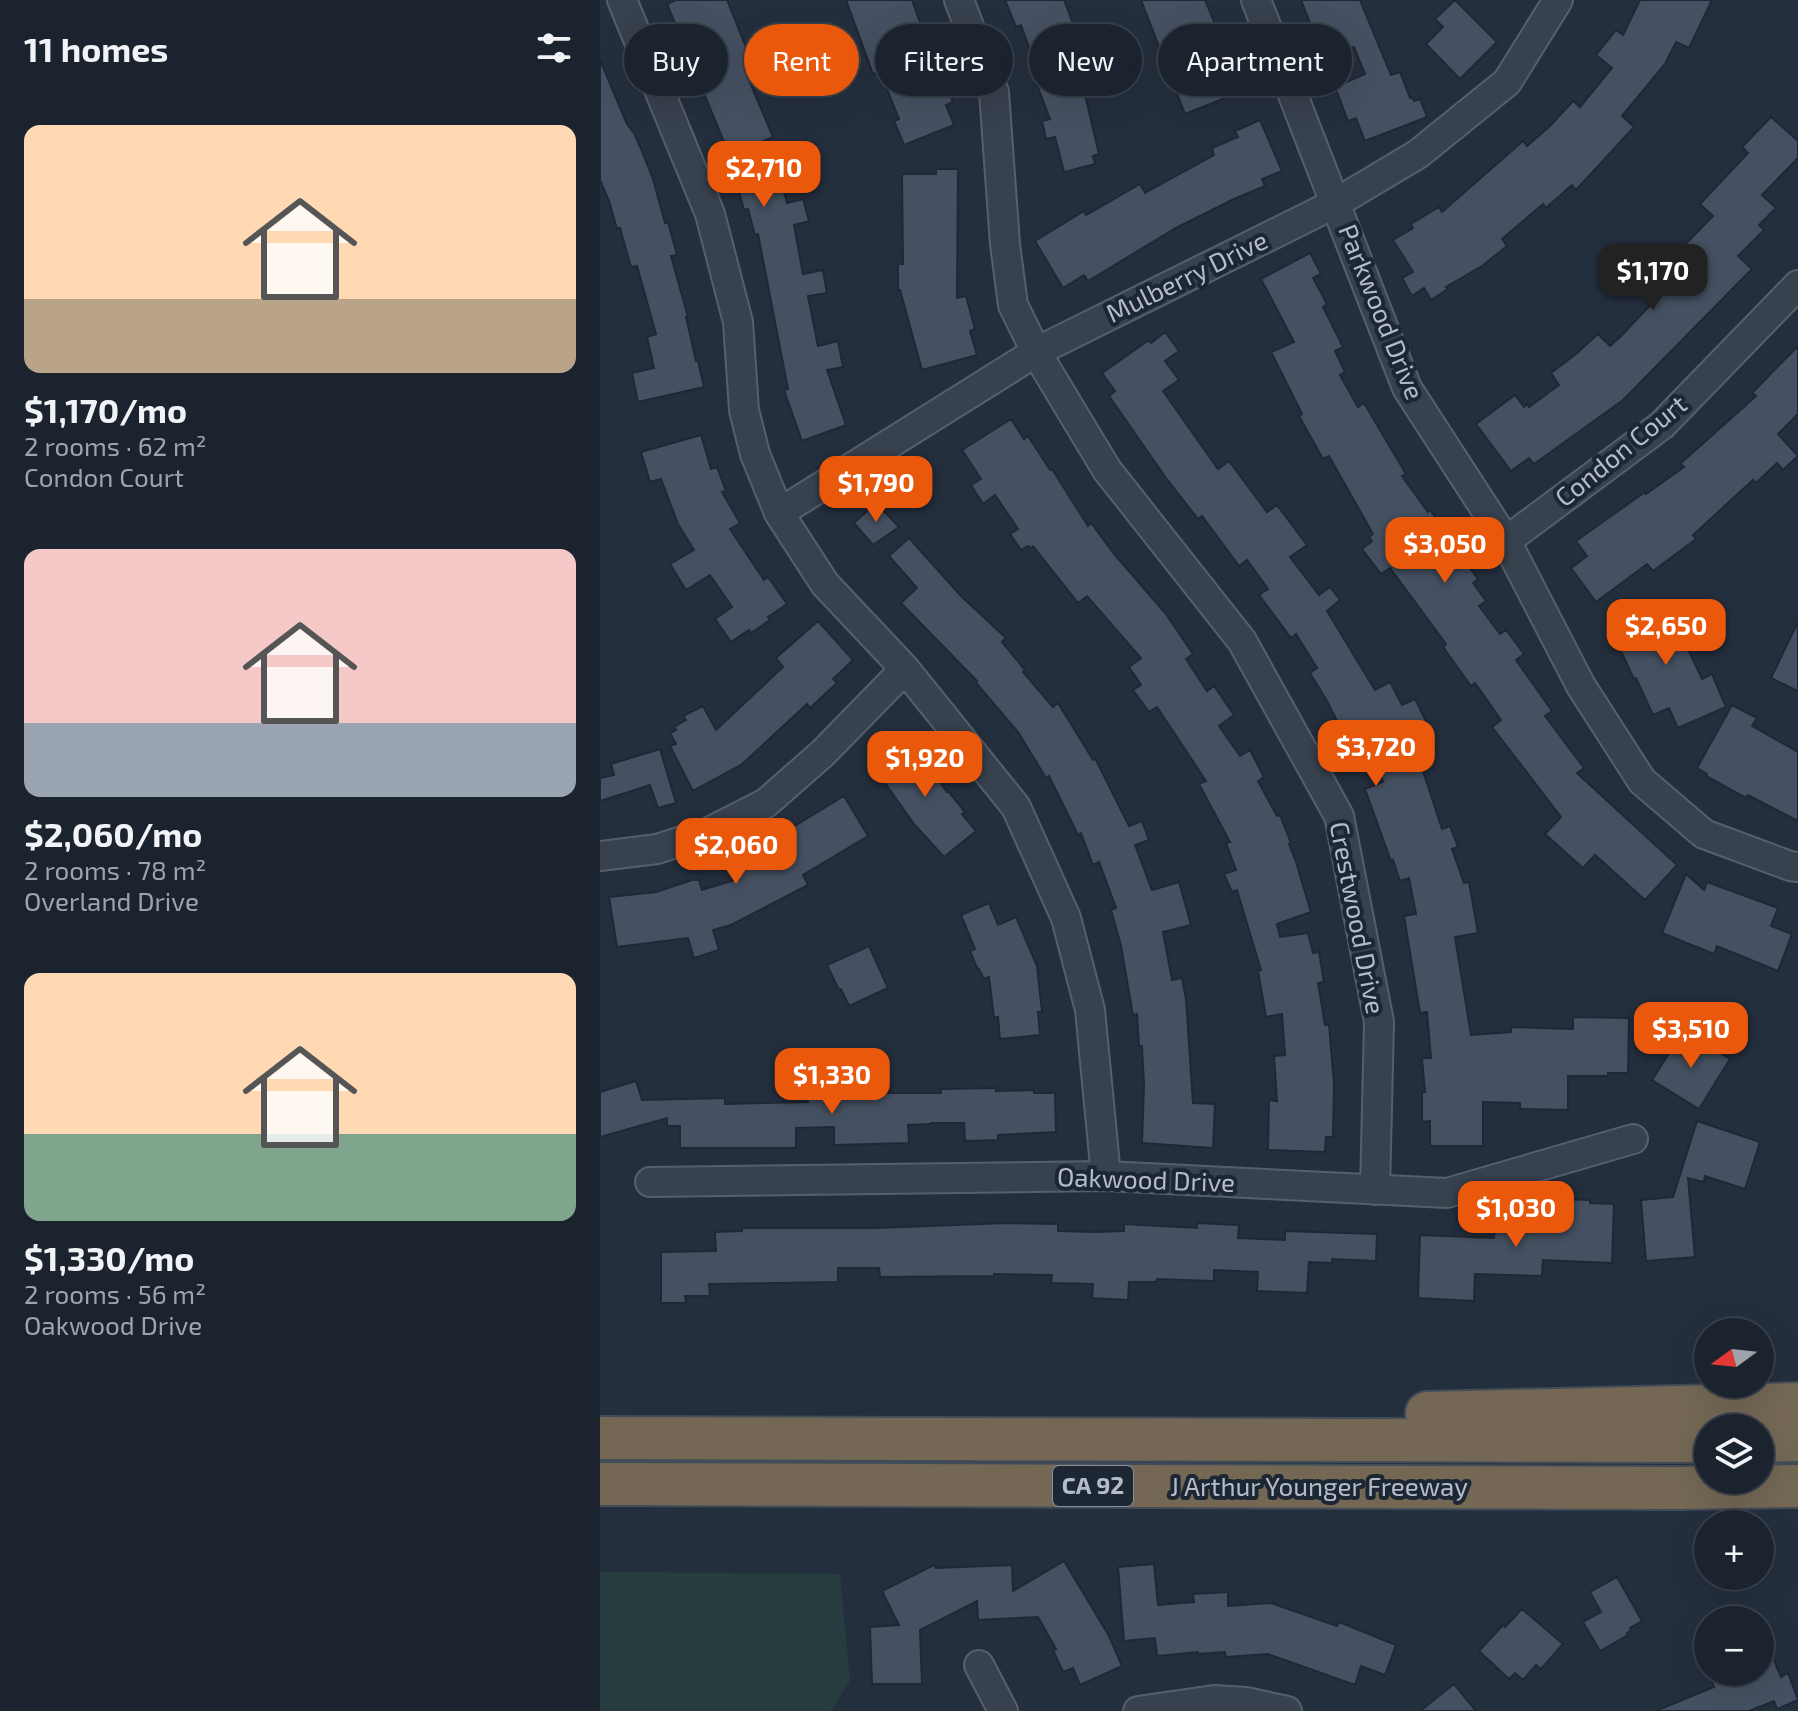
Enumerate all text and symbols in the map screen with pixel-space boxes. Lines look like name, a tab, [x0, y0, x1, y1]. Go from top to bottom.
chip: Buy	[624, 24, 728, 96]
chip: Rent	[744, 24, 859, 96]
chip: Filters	[875, 24, 1013, 96]
chip: New	[1029, 24, 1142, 96]
chip: Apartment	[1158, 24, 1352, 96]
icon: filters	[532, 26, 576, 70]
text: 11 homes	[24, 28, 168, 69]
pin: $2,710	[699, 141, 829, 209]
text: $2,710	[726, 151, 803, 182]
icon: home	[228, 177, 372, 321]
street label: Parkwood Drive	[1333, 219, 1432, 404]
street label: Mulberry Drive	[1101, 223, 1272, 328]
pin: $1,170	[1588, 244, 1718, 312]
text: $1,170	[1617, 254, 1689, 285]
street label: Condon Court	[1548, 387, 1692, 512]
text: $1,170/mo	[24, 389, 187, 430]
text: 2 rooms · 62 m²	[24, 430, 207, 461]
pin: $1,790	[811, 456, 941, 524]
text: Condon Court	[24, 461, 184, 492]
text: $1,790	[837, 466, 915, 497]
pin: $3,050	[1380, 517, 1510, 585]
text: $3,050	[1403, 527, 1487, 558]
pin: $2,650	[1601, 599, 1731, 667]
icon: home	[228, 601, 372, 745]
text: $2,650	[1625, 609, 1707, 640]
pin: $3,720	[1311, 720, 1441, 788]
text: $3,720	[1336, 730, 1416, 761]
pin: $1,920	[860, 731, 990, 799]
text: $1,920	[885, 741, 965, 772]
text: $2,060/mo	[24, 813, 202, 854]
pin: $2,060	[671, 818, 801, 886]
street label: Crestwood Drive	[1325, 819, 1392, 1017]
text: $2,060	[694, 828, 778, 859]
text: 2 rooms · 78 m²	[24, 854, 206, 885]
text: Overland Drive	[24, 885, 199, 916]
pin: $3,510	[1626, 1002, 1756, 1070]
text: $3,510	[1652, 1012, 1730, 1043]
icon: home	[228, 1025, 372, 1169]
pin: $1,330	[767, 1048, 897, 1116]
text: $1,330	[793, 1058, 871, 1089]
street label: Oakwood Drive	[1056, 1160, 1236, 1197]
pin: $1,030	[1451, 1181, 1581, 1249]
text: $1,030	[1476, 1191, 1556, 1222]
text: $1,330/mo	[24, 1237, 194, 1278]
text: 2 rooms · 56 m²	[24, 1278, 206, 1309]
text: Oakwood Drive	[24, 1309, 202, 1340]
north arrow	[1694, 1318, 1774, 1398]
map controls	[1694, 1318, 1774, 1686]
button: layers	[1694, 1414, 1774, 1494]
road number: CA 92	[1053, 1466, 1133, 1506]
street label: J Arthur Younger Freeway	[1170, 1470, 1468, 1501]
button: +	[1694, 1510, 1774, 1590]
button: −	[1694, 1606, 1774, 1686]

